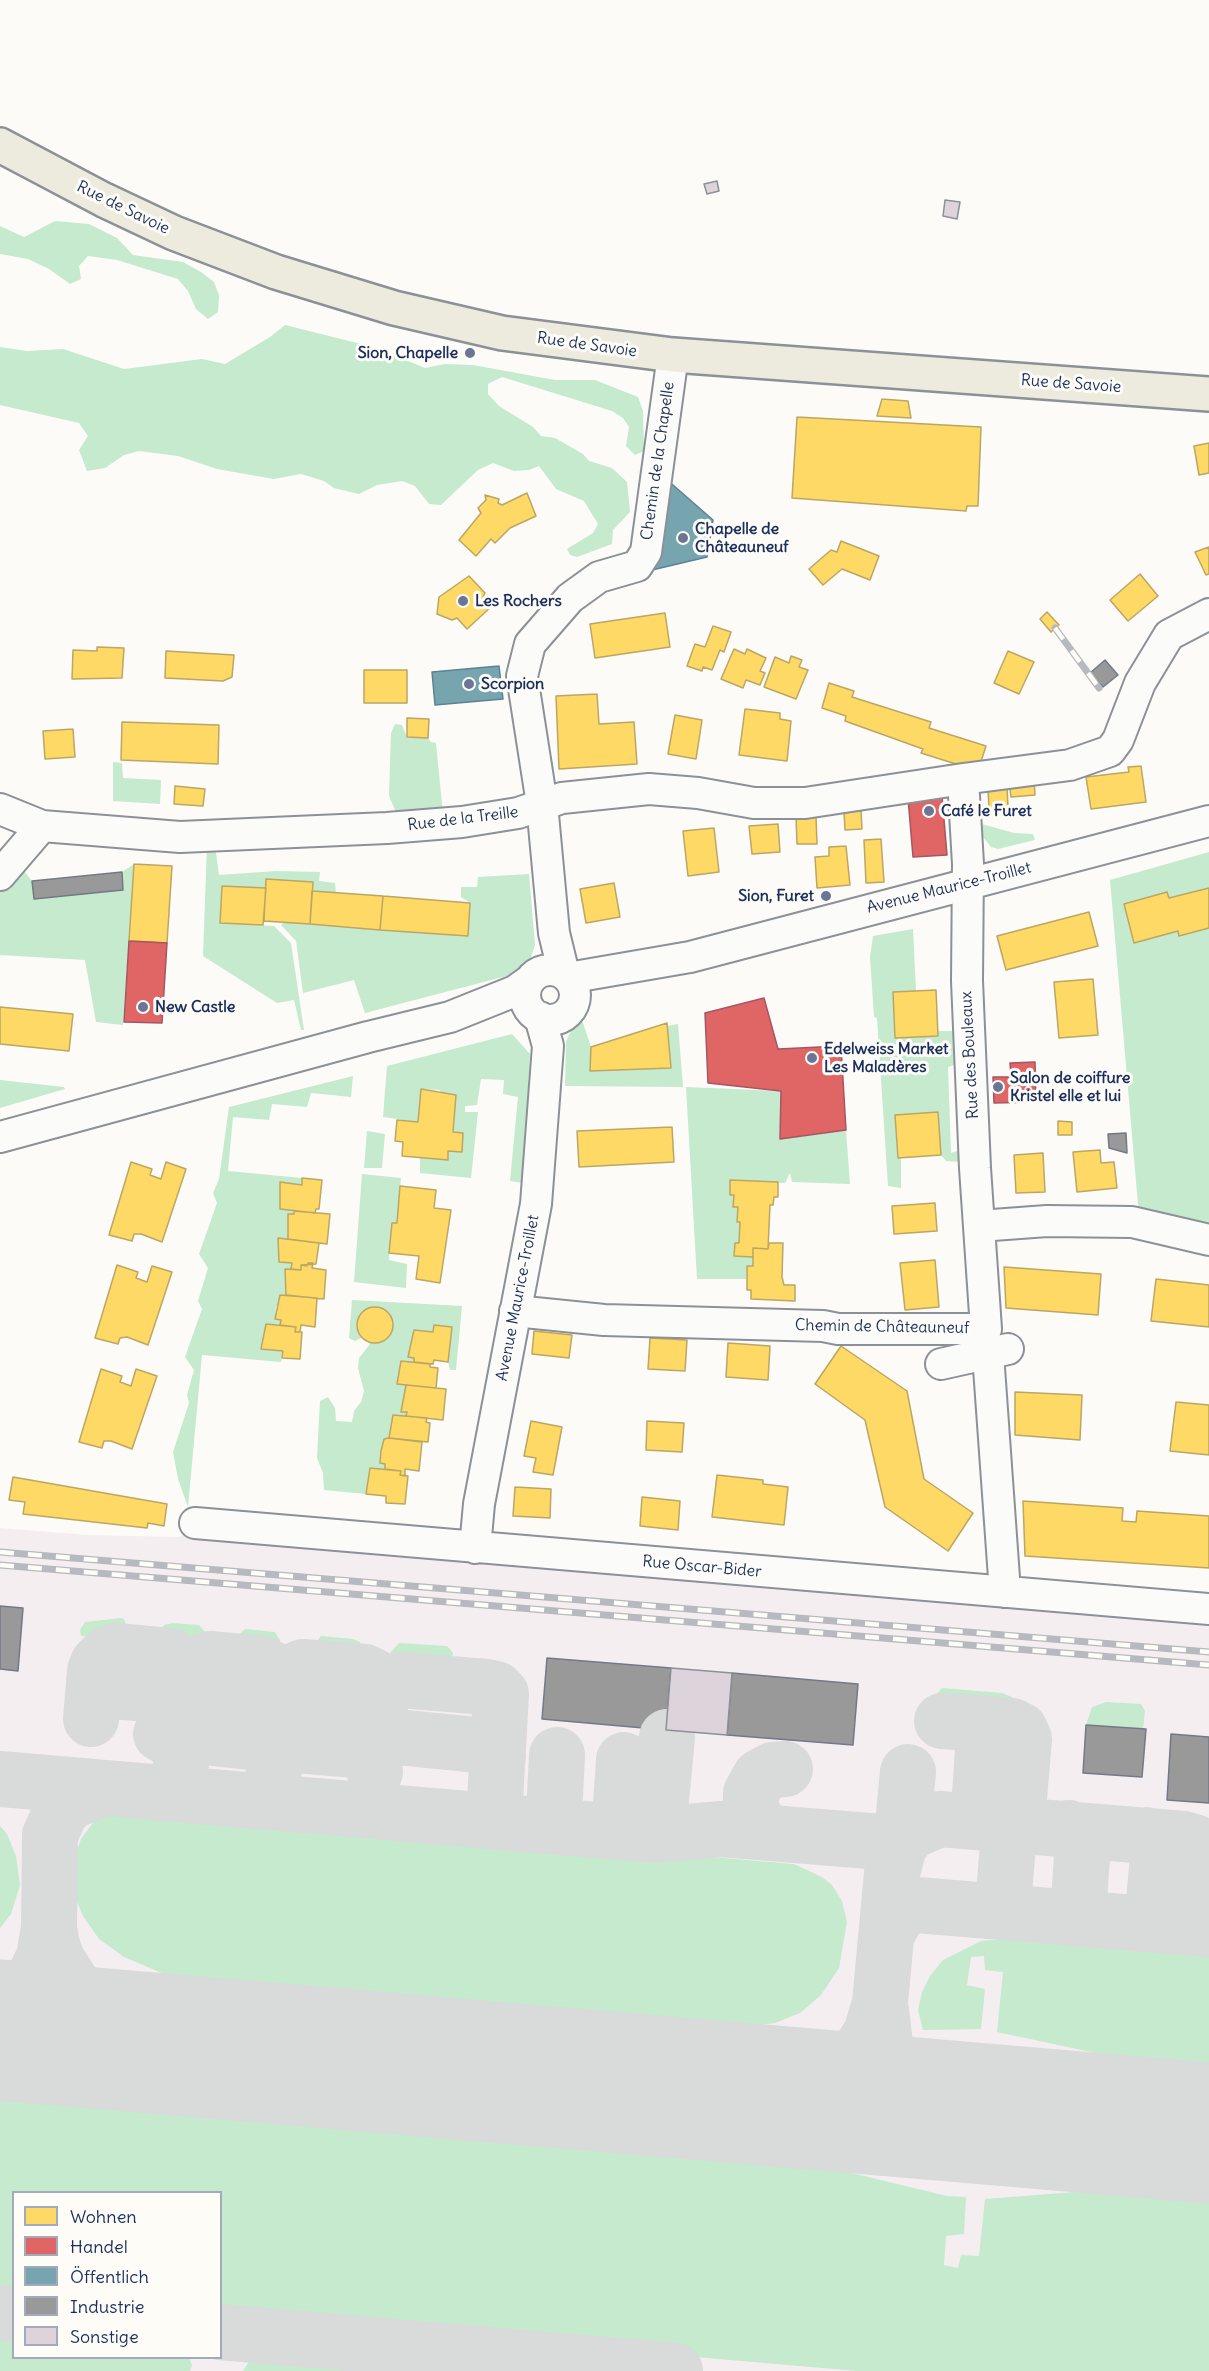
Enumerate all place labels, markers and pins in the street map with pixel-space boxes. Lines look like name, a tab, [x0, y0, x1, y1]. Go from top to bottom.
place label: Sion, Chapelle	[358, 343, 458, 363]
marker: Sion, Chapelle	[463, 346, 477, 360]
place label: Chapelle de Châteauneuf	[695, 519, 789, 557]
marker: Chapelle de Châteauneuf	[676, 531, 690, 545]
place label: Les Rochers	[475, 591, 562, 611]
marker: Les Rochers	[456, 594, 470, 608]
place label: Scorpion	[481, 674, 544, 694]
marker: Scorpion	[462, 677, 476, 691]
place label: Café le Furet	[941, 801, 1032, 821]
marker: Café le Furet	[922, 804, 936, 818]
place label: Sion, Furet	[738, 886, 814, 906]
marker: Sion, Furet	[819, 889, 833, 903]
place label: New Castle	[155, 997, 235, 1017]
marker: New Castle	[136, 1000, 150, 1014]
place label: Edelweiss Market Les Maladères	[824, 1039, 948, 1077]
marker: Edelweiss Market Les Maladères	[805, 1051, 819, 1065]
place label: Salon de coiffure Kristel elle et lui	[1010, 1068, 1130, 1106]
marker: Salon de coiffure Kristel elle et lui	[991, 1080, 1005, 1094]

